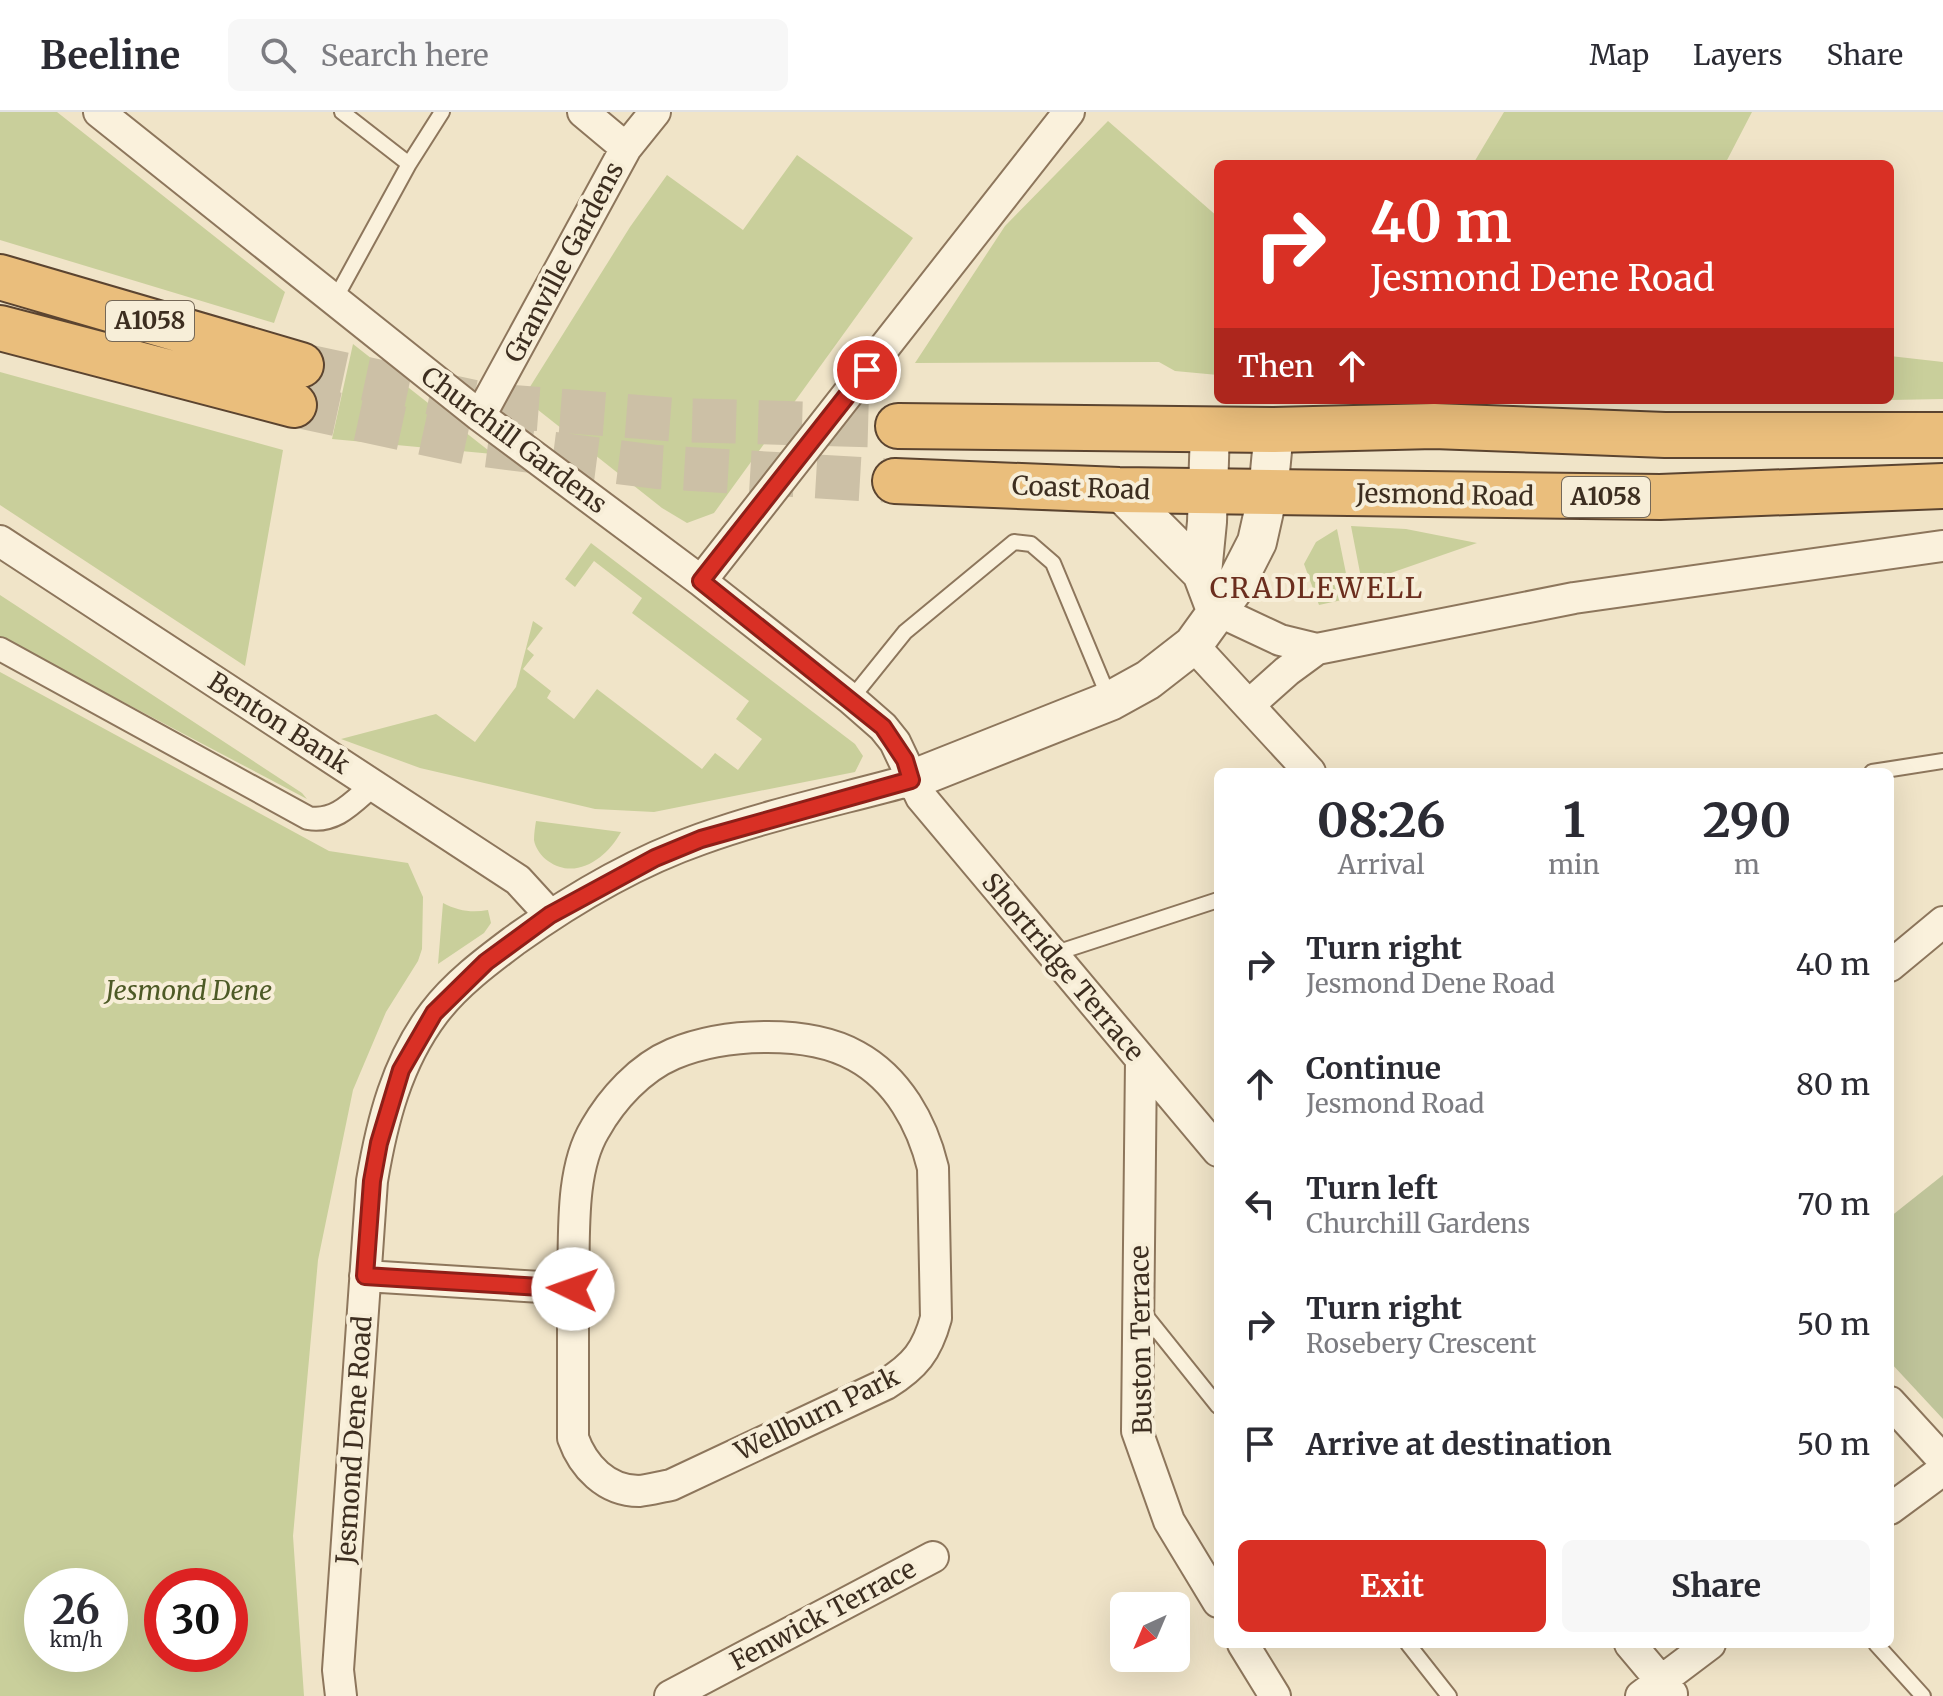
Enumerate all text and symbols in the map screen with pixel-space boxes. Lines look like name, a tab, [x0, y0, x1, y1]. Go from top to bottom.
search box	[228, 19, 788, 91]
text: Beeline	[40, 32, 180, 79]
icon: search	[256, 33, 300, 77]
text: Search here	[320, 36, 489, 74]
text: Map	[1589, 37, 1649, 73]
text: Layers	[1693, 37, 1782, 73]
text: Share	[1826, 37, 1903, 73]
street label: Granville Gardens	[497, 156, 630, 368]
text: 40 m	[1370, 187, 1512, 257]
icon: right	[1238, 192, 1342, 296]
text: Jesmond Dene Road	[1370, 256, 1715, 301]
road number: A1058	[106, 301, 194, 341]
pin	[833, 336, 901, 404]
icon: ahead	[1330, 344, 1374, 388]
text: Then	[1238, 347, 1314, 385]
icon: arrive	[845, 348, 889, 392]
street label: Churchill Gardens	[415, 359, 614, 520]
street label: Coast Road	[1011, 469, 1151, 506]
street label: Jesmond Road	[1355, 476, 1535, 513]
road number: A1058	[1562, 477, 1650, 517]
district label: CRADLEWELL	[1210, 570, 1424, 606]
street label: Benton Bank	[202, 665, 357, 781]
text: 08:26	[1317, 790, 1446, 850]
text: 1	[1563, 790, 1585, 850]
text: 290	[1702, 790, 1791, 850]
text: Arrival	[1338, 848, 1425, 881]
text: min	[1548, 848, 1600, 881]
text: m	[1734, 848, 1760, 881]
street label: Shortridge Terrace	[975, 866, 1152, 1067]
text: Turn right	[1306, 929, 1462, 967]
icon: right	[1238, 942, 1282, 986]
text: 40 m	[1796, 945, 1870, 983]
text: Jesmond Dene Road	[1306, 967, 1555, 1000]
park label: Jesmond Dene	[103, 974, 272, 1007]
text: Continue	[1306, 1049, 1441, 1087]
icon: ahead	[1238, 1062, 1282, 1106]
text: 80 m	[1796, 1065, 1870, 1103]
text: Jesmond Road	[1306, 1087, 1484, 1120]
text: Turn left	[1306, 1169, 1438, 1207]
icon: left	[1238, 1182, 1282, 1226]
text: 70 m	[1797, 1185, 1870, 1223]
text: Churchill Gardens	[1306, 1207, 1530, 1240]
street label: Buston Terrace	[1122, 1245, 1159, 1435]
position arrow	[531, 1247, 615, 1331]
text: Turn right	[1306, 1289, 1462, 1327]
icon: right	[1238, 1302, 1282, 1346]
text: 50 m	[1797, 1305, 1870, 1343]
street label: Jesmond Dene Road	[328, 1314, 379, 1566]
text: Rosebery Crescent	[1306, 1327, 1536, 1360]
street label: Wellburn Park	[728, 1359, 905, 1468]
icon: arrive	[1238, 1422, 1282, 1466]
text: Arrive at destination	[1306, 1425, 1612, 1463]
text: 50 m	[1797, 1425, 1870, 1463]
button: Exit	[1238, 1540, 1546, 1632]
button: Share	[1562, 1540, 1870, 1632]
street label: Fenwick Terrace	[724, 1552, 921, 1677]
speed limit sign: 30	[144, 1568, 248, 1672]
text: 26	[52, 1585, 100, 1635]
north arrow	[1110, 1592, 1190, 1672]
map controls	[1110, 1592, 1190, 1672]
text: km/h	[50, 1627, 102, 1652]

